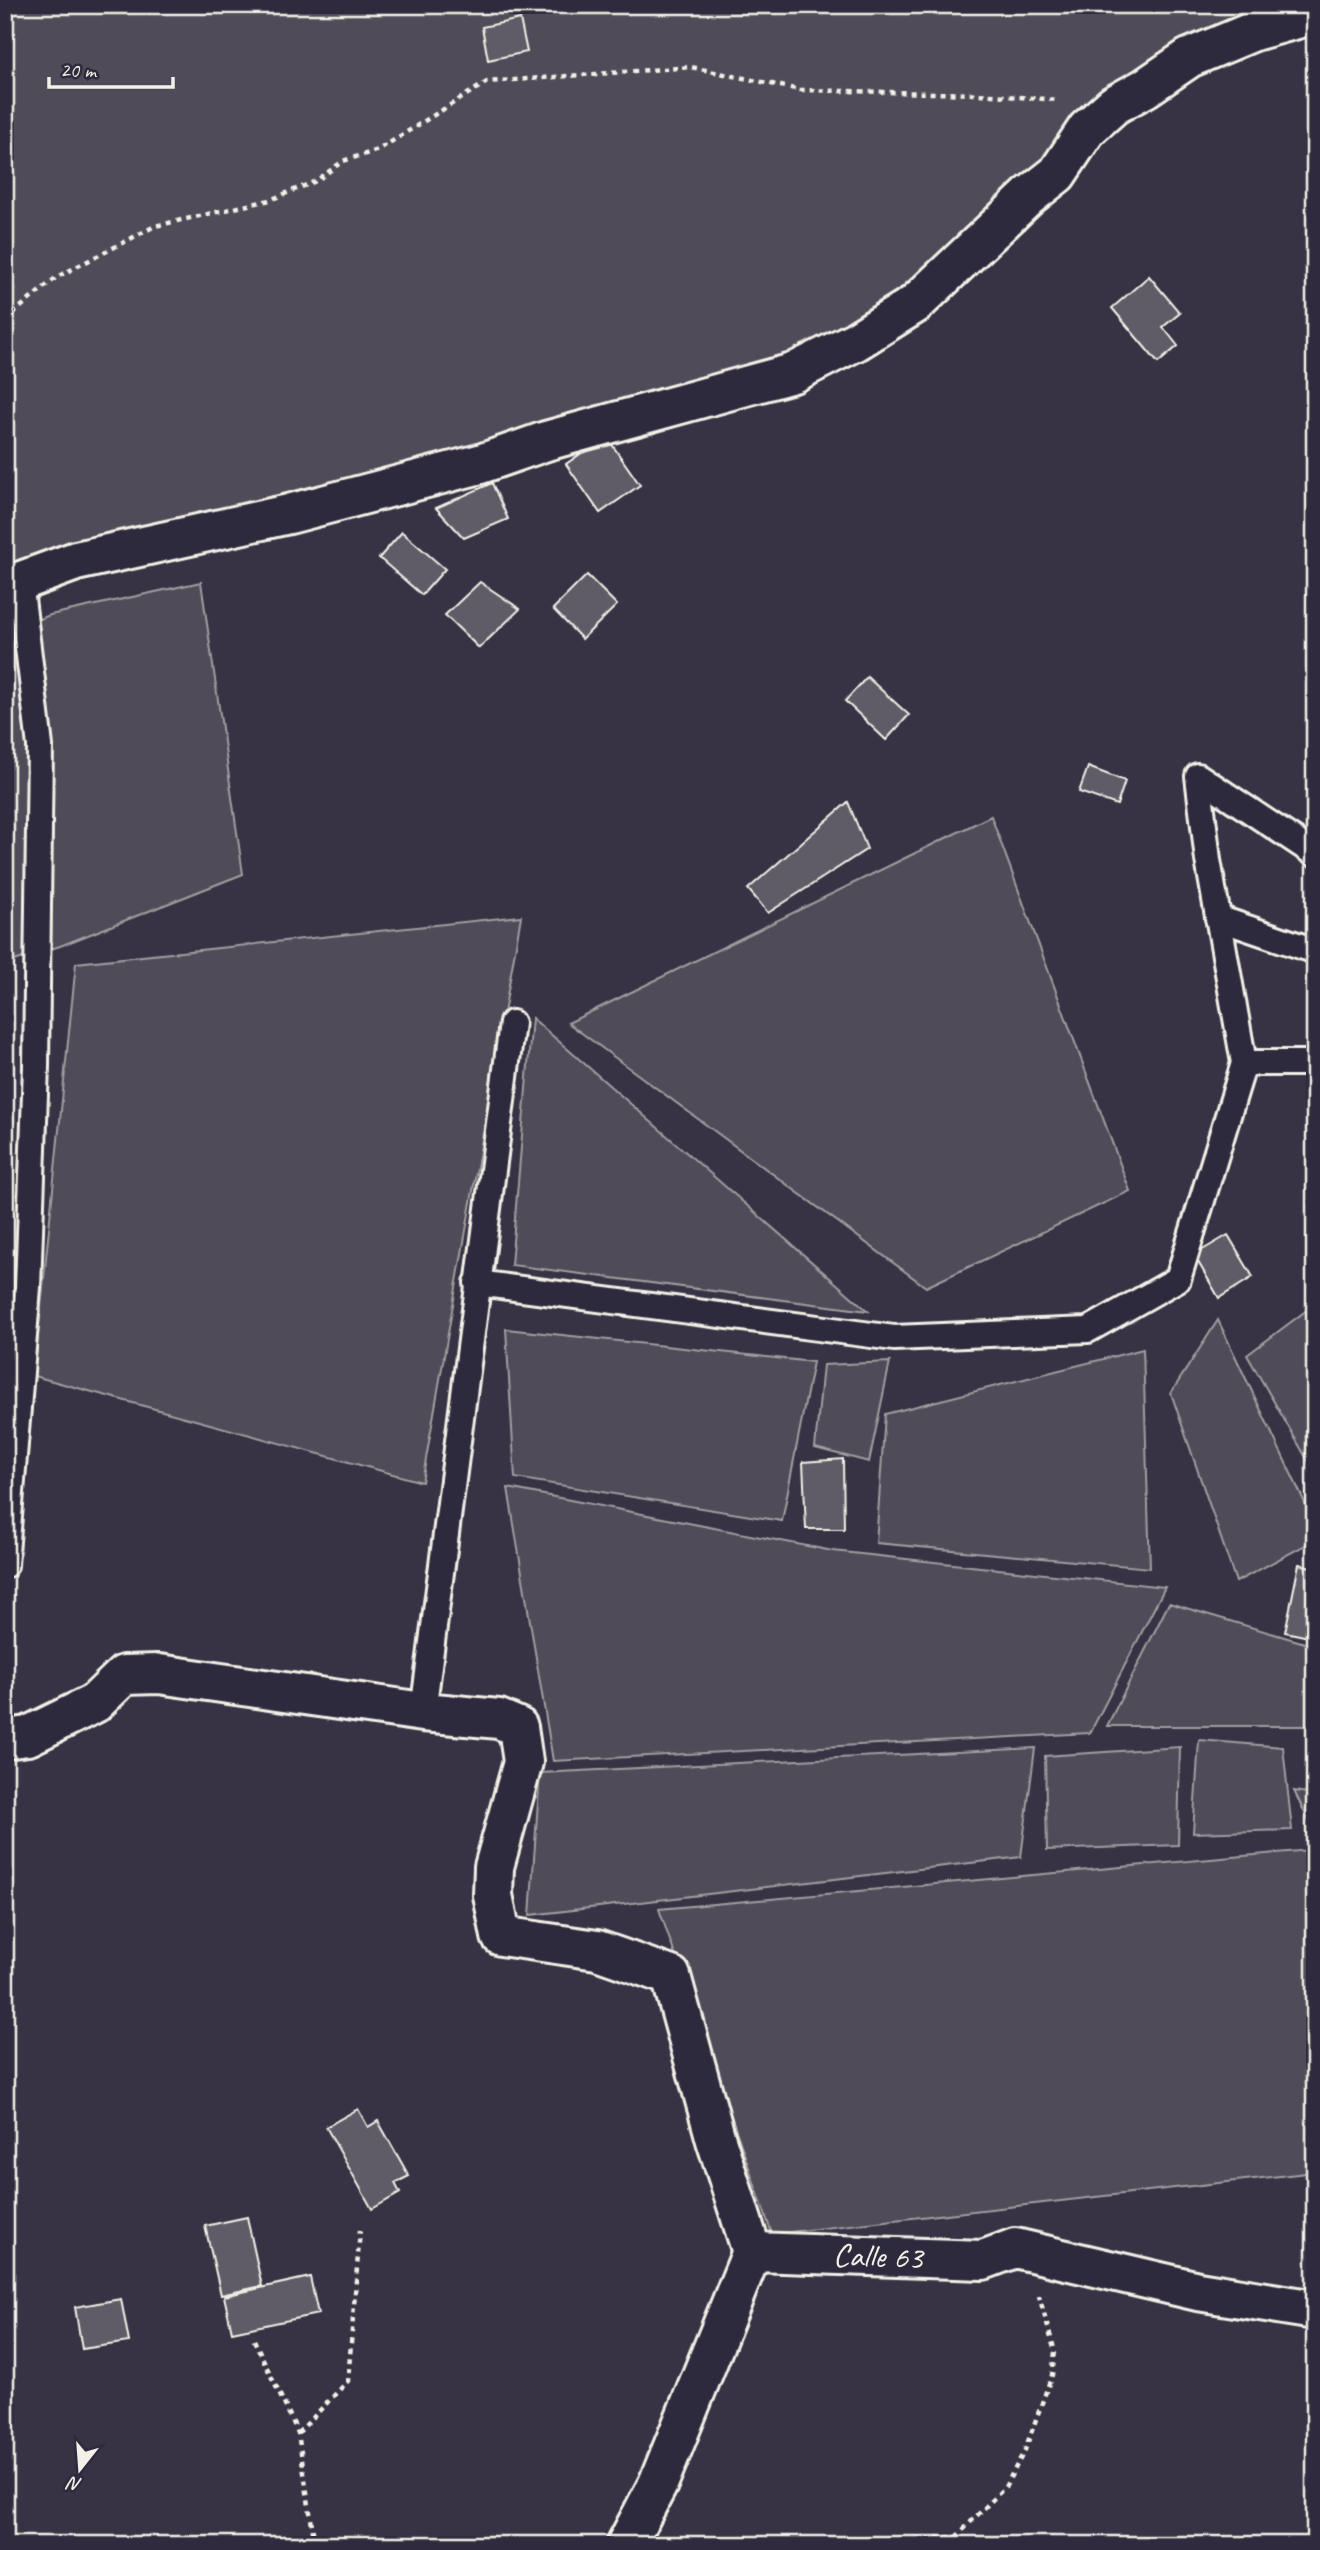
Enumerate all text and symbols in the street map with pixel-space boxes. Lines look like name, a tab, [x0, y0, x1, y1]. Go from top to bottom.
scale bar	[49, 46, 173, 90]
text: 20 m	[60, 57, 98, 83]
street label: Calle 63	[833, 2233, 926, 2279]
north arrow	[46, 2434, 116, 2504]
text: N	[63, 2470, 84, 2497]

